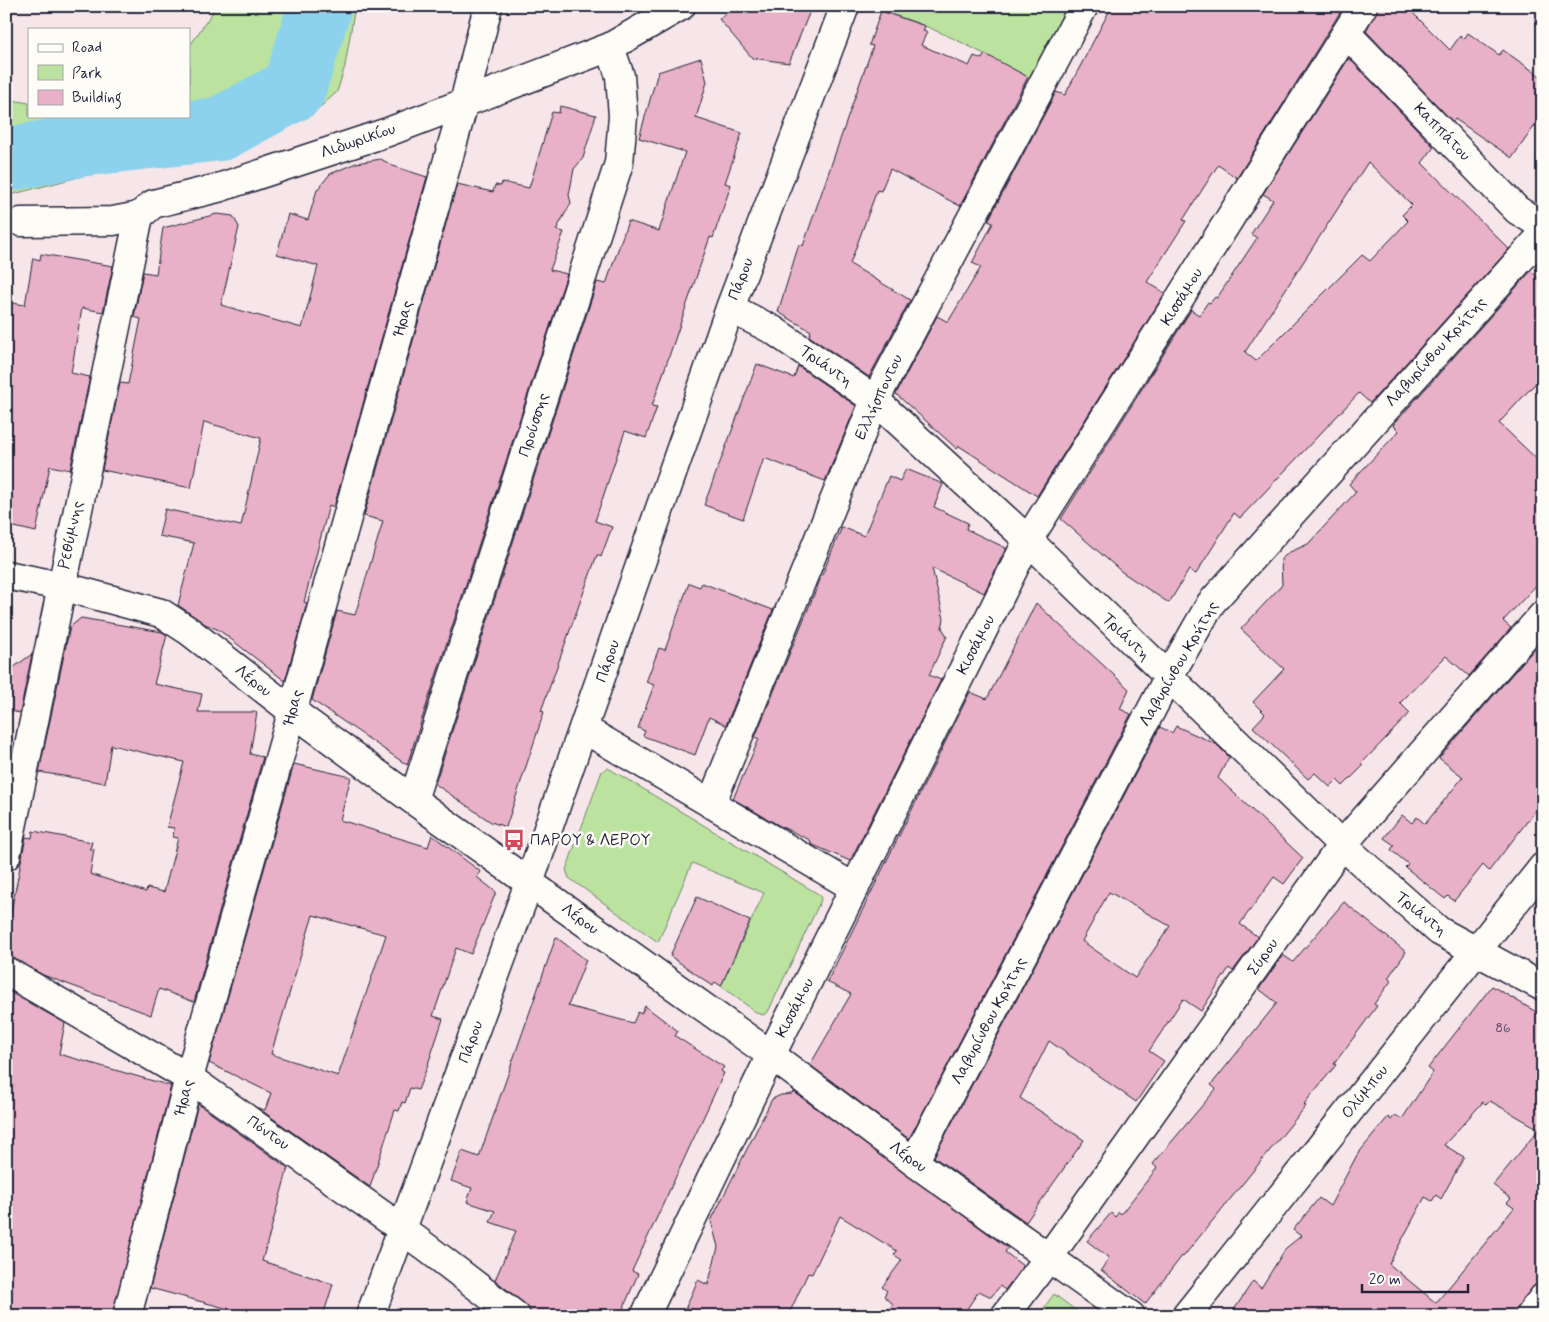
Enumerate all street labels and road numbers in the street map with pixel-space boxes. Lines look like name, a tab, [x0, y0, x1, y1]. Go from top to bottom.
street label: Καππάτου	[1409, 98, 1475, 166]
street label: Λιδωρικίου	[318, 118, 398, 164]
street label: Πάρου	[723, 255, 759, 303]
street label: Κισσάμου	[1156, 264, 1208, 330]
street label: Λαβυρίνθου Κρήτης	[1381, 292, 1491, 412]
street label: Ήρας	[388, 298, 418, 340]
street label: Τριάντη	[795, 340, 857, 392]
street label: Ελλήσποντου	[850, 351, 908, 443]
street label: Προύσσης	[514, 390, 554, 460]
street label: Ρεθύμνης	[54, 499, 88, 571]
street label: Λαβυρίνθου Κρήτης	[1135, 597, 1223, 731]
street label: Τριάντη	[1097, 608, 1155, 666]
street label: Κισσάμου	[952, 611, 1000, 679]
street label: Πάρου	[591, 637, 625, 685]
street label: Λέρου	[230, 659, 276, 702]
street label: Ήρας	[278, 687, 308, 729]
street label: Τριάντη	[1391, 887, 1451, 941]
street label: Λέρου	[557, 898, 603, 940]
street label: Σύρου	[1243, 934, 1283, 980]
street label: Λαβυρίνθου Κρήτης	[947, 954, 1031, 1088]
street label: Κισσάμου	[771, 974, 819, 1042]
street label: Πάρου	[454, 1018, 488, 1066]
street label: Ολύμπου	[1337, 1061, 1393, 1123]
street label: Ήρας	[169, 1077, 199, 1119]
street label: Πόντου	[243, 1111, 293, 1155]
street label: Λέρου	[885, 1136, 931, 1178]

